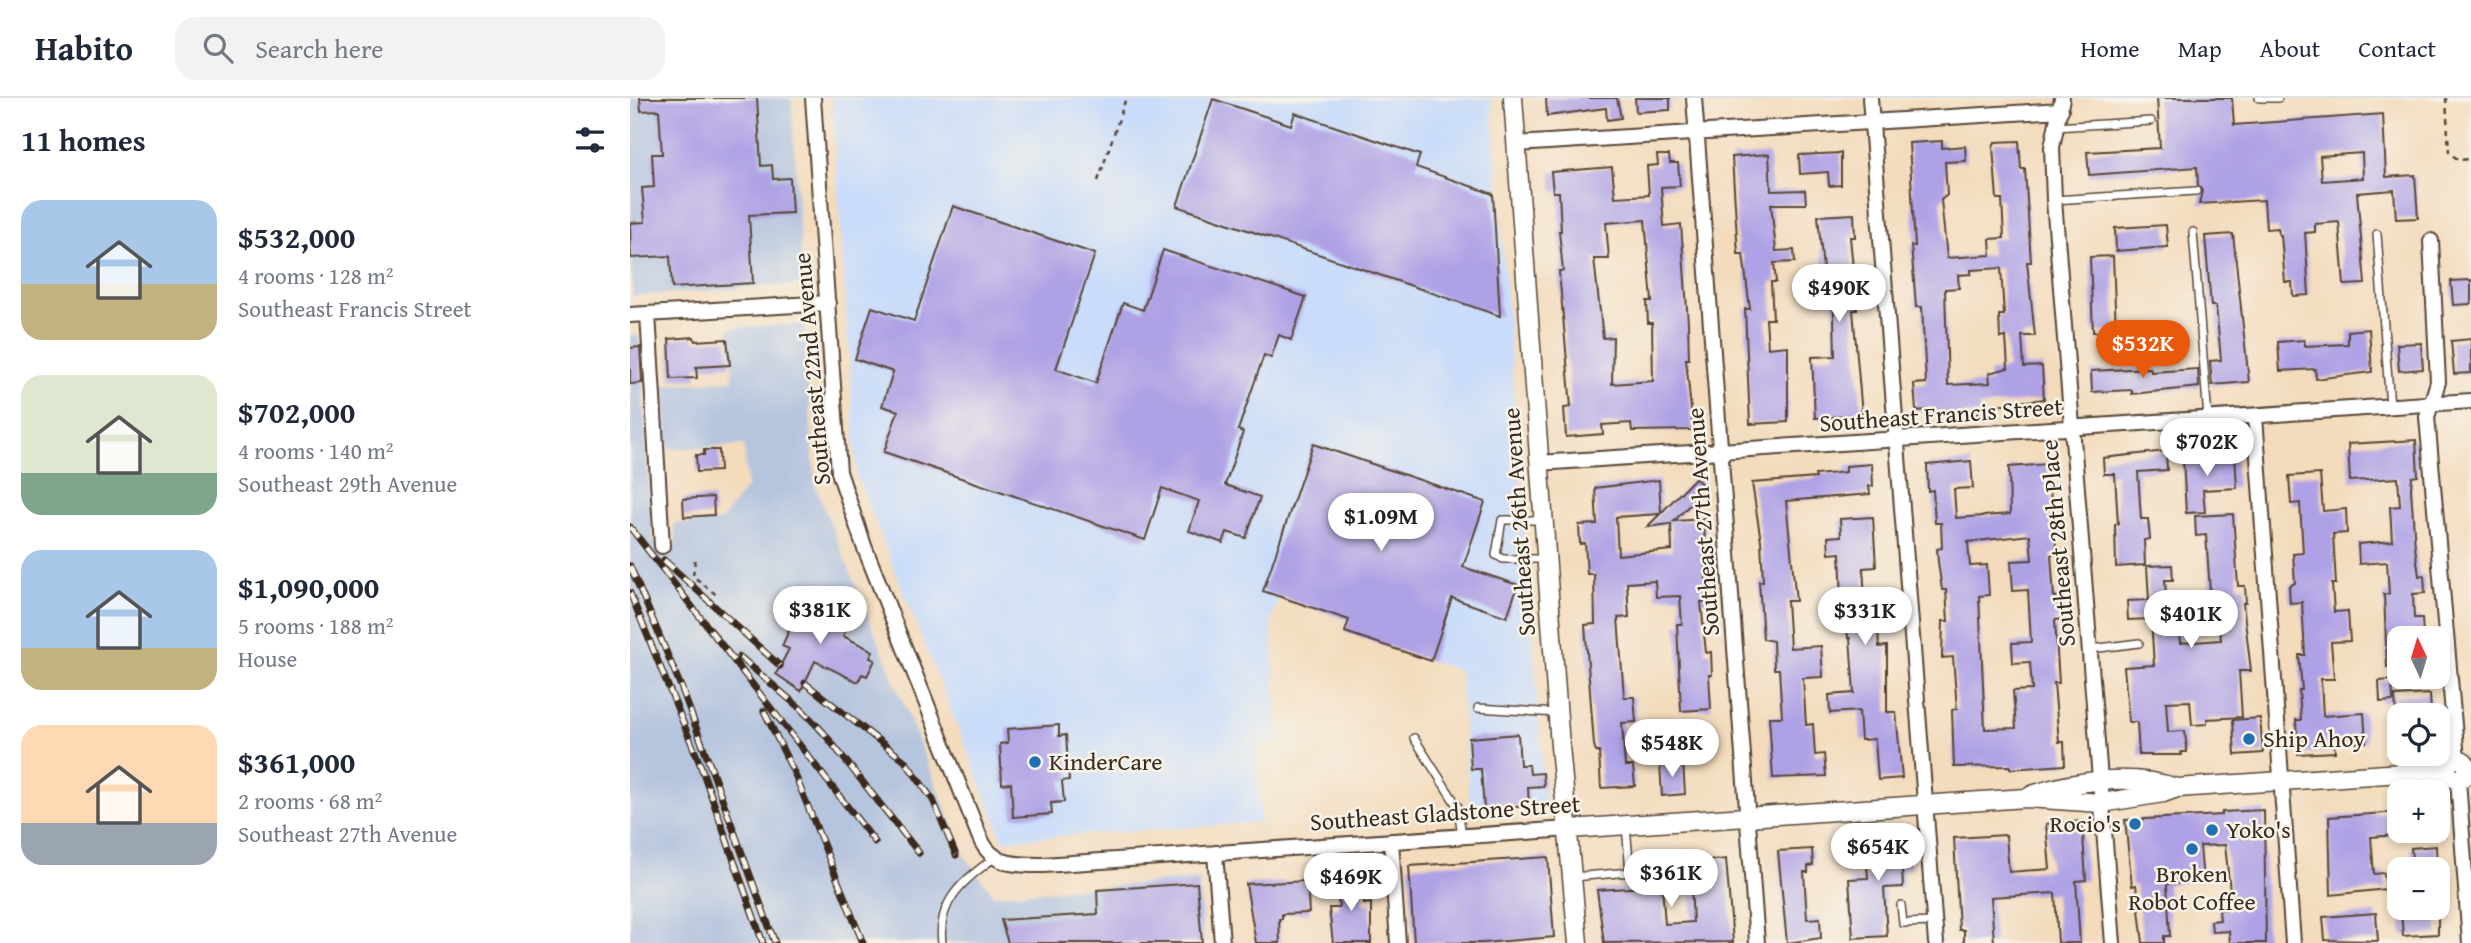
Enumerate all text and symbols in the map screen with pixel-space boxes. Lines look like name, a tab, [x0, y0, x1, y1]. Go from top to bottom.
search box	[175, 17, 665, 80]
text: Habito	[35, 24, 133, 72]
icon: search	[199, 29, 237, 67]
text: Search here	[255, 29, 383, 68]
text: Home	[2081, 31, 2140, 66]
text: Map	[2178, 31, 2222, 66]
text: About	[2260, 31, 2320, 66]
text: Contact	[2358, 31, 2436, 66]
text: 11 homes	[21, 118, 146, 162]
icon: filters	[571, 121, 609, 159]
text: $532,000	[238, 215, 355, 259]
icon: home	[77, 228, 161, 312]
street label: Southeast 22nd Avenue	[784, 251, 839, 487]
text: 4 rooms · 128 m²	[238, 259, 393, 292]
pin: $490K	[1790, 264, 1888, 324]
text: $490K	[1808, 270, 1870, 303]
text: Southeast Francis Street	[238, 292, 472, 325]
pin: $532K	[2094, 320, 2192, 380]
text: $532K	[2112, 326, 2174, 359]
street label: Southeast Francis Street	[1818, 389, 2064, 440]
text: $702,000	[238, 390, 355, 434]
icon: home	[77, 403, 161, 487]
street label: Southeast 26th Avenue	[1493, 407, 1544, 637]
street label: Southeast 27th Avenue	[1677, 407, 1728, 637]
pin: $702K	[2158, 418, 2256, 478]
text: $702K	[2176, 424, 2238, 457]
text: 4 rooms · 140 m²	[238, 434, 393, 467]
street label: Southeast 28th Place	[2031, 438, 2084, 648]
text: Southeast 29th Avenue	[238, 467, 457, 500]
pin: $1.09M	[1324, 494, 1438, 553]
text: $1.09M	[1344, 499, 1418, 532]
text: $1,090,000	[238, 565, 379, 609]
icon: home	[77, 578, 161, 662]
pin: $381K	[771, 587, 869, 646]
pin: $331K	[1816, 588, 1914, 647]
pin: $401K	[2142, 590, 2240, 650]
text: $381K	[789, 592, 851, 625]
text: $331K	[1834, 593, 1896, 626]
text: $401K	[2160, 596, 2222, 629]
text: 5 rooms · 188 m²	[238, 609, 393, 642]
north arrow	[2387, 626, 2450, 690]
map controls	[2387, 626, 2450, 920]
text: House	[238, 642, 297, 675]
button: locate	[2387, 703, 2450, 766]
pin: $548K	[1623, 720, 1721, 779]
place label: Ship Ahoy	[2263, 721, 2365, 756]
text: $548K	[1641, 725, 1703, 758]
marker: Ship Ahoy	[2241, 731, 2257, 747]
text: $361,000	[238, 740, 355, 784]
place label: KinderCare	[1049, 744, 1163, 779]
icon: home	[77, 753, 161, 837]
marker: KinderCare	[1027, 754, 1043, 770]
button: +	[2387, 780, 2450, 843]
text: 2 rooms · 68 m²	[238, 784, 382, 817]
street label: Southeast Gladstone Street	[1309, 786, 1582, 839]
place label: Rocio's	[2050, 806, 2121, 841]
place label: Yoko's	[2226, 812, 2291, 847]
marker: Rocio's	[2127, 816, 2143, 832]
text: Southeast 27th Avenue	[238, 817, 457, 850]
marker: Yoko's	[2204, 822, 2220, 838]
pin: $654K	[1829, 824, 1927, 883]
text: $654K	[1847, 829, 1909, 862]
marker: Broken Robot Coffee	[2184, 841, 2200, 857]
pin: $361K	[1622, 850, 1720, 909]
pin: $469K	[1302, 854, 1400, 913]
text: $361K	[1640, 855, 1702, 888]
place label: Broken Robot Coffee	[2128, 856, 2256, 919]
button: −	[2387, 857, 2450, 920]
text: $469K	[1320, 859, 1382, 892]

